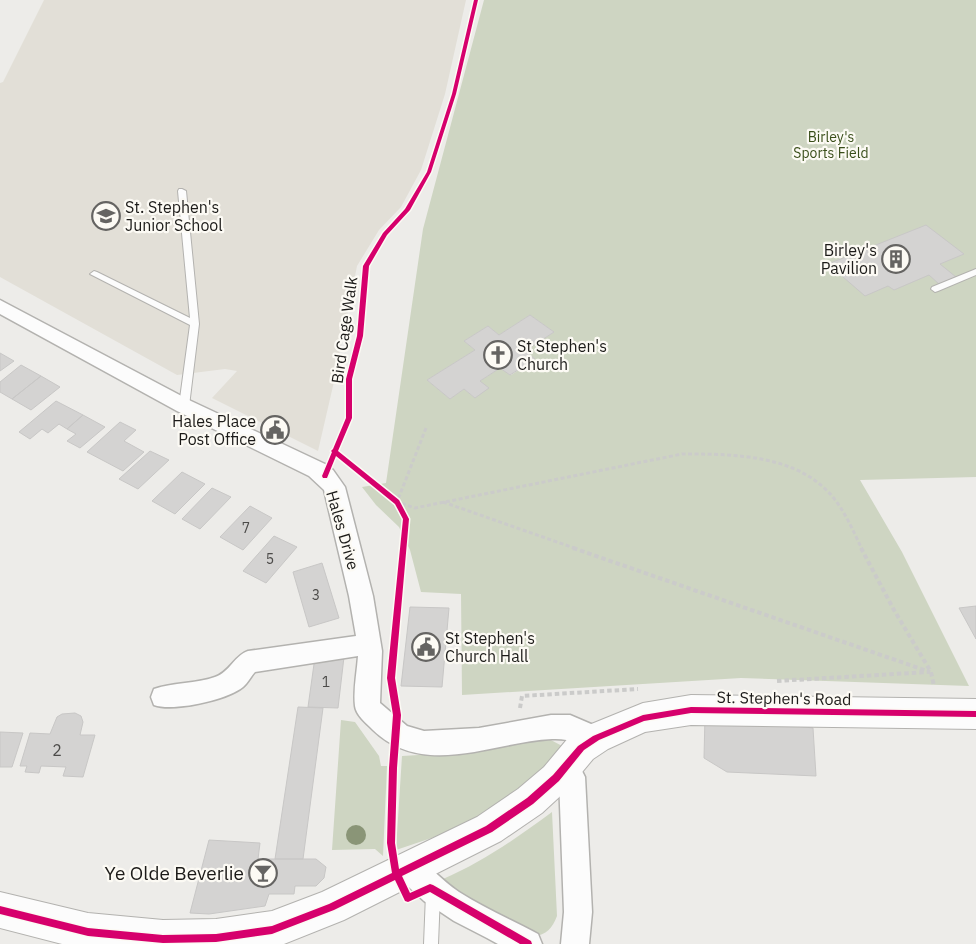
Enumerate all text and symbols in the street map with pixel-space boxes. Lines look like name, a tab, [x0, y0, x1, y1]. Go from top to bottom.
park label: Birley's Sports Field	[793, 128, 869, 162]
place label: St. Stephen's Junior School	[125, 197, 223, 235]
school or university icon: St. Stephen's Junior School	[91, 201, 121, 231]
place label: Birley's Pavilion	[821, 240, 877, 278]
building icon: Birley's Pavilion	[881, 244, 911, 274]
street label: Bird Cage Walk	[327, 275, 362, 385]
place label: St Stephen's Church	[517, 336, 607, 374]
church icon: St Stephen's Church	[483, 340, 513, 370]
place label: Hales Place Post Office	[172, 411, 256, 449]
public building icon: Hales Place Post Office	[260, 415, 290, 445]
street label: Hales Drive	[322, 488, 364, 572]
house number: 7	[242, 519, 250, 537]
house number: 5	[266, 550, 274, 568]
house number: 3	[312, 586, 320, 604]
place label: St Stephen's Church Hall	[445, 628, 535, 666]
public building icon: St Stephen's Church Hall	[411, 632, 441, 662]
house number: 1	[322, 673, 330, 691]
street label: St. Stephen's Road	[716, 687, 852, 709]
house number: 2	[52, 740, 62, 760]
bar icon: Ye Olde Beverlie	[248, 858, 278, 888]
place label: Ye Olde Beverlie	[105, 861, 244, 885]

